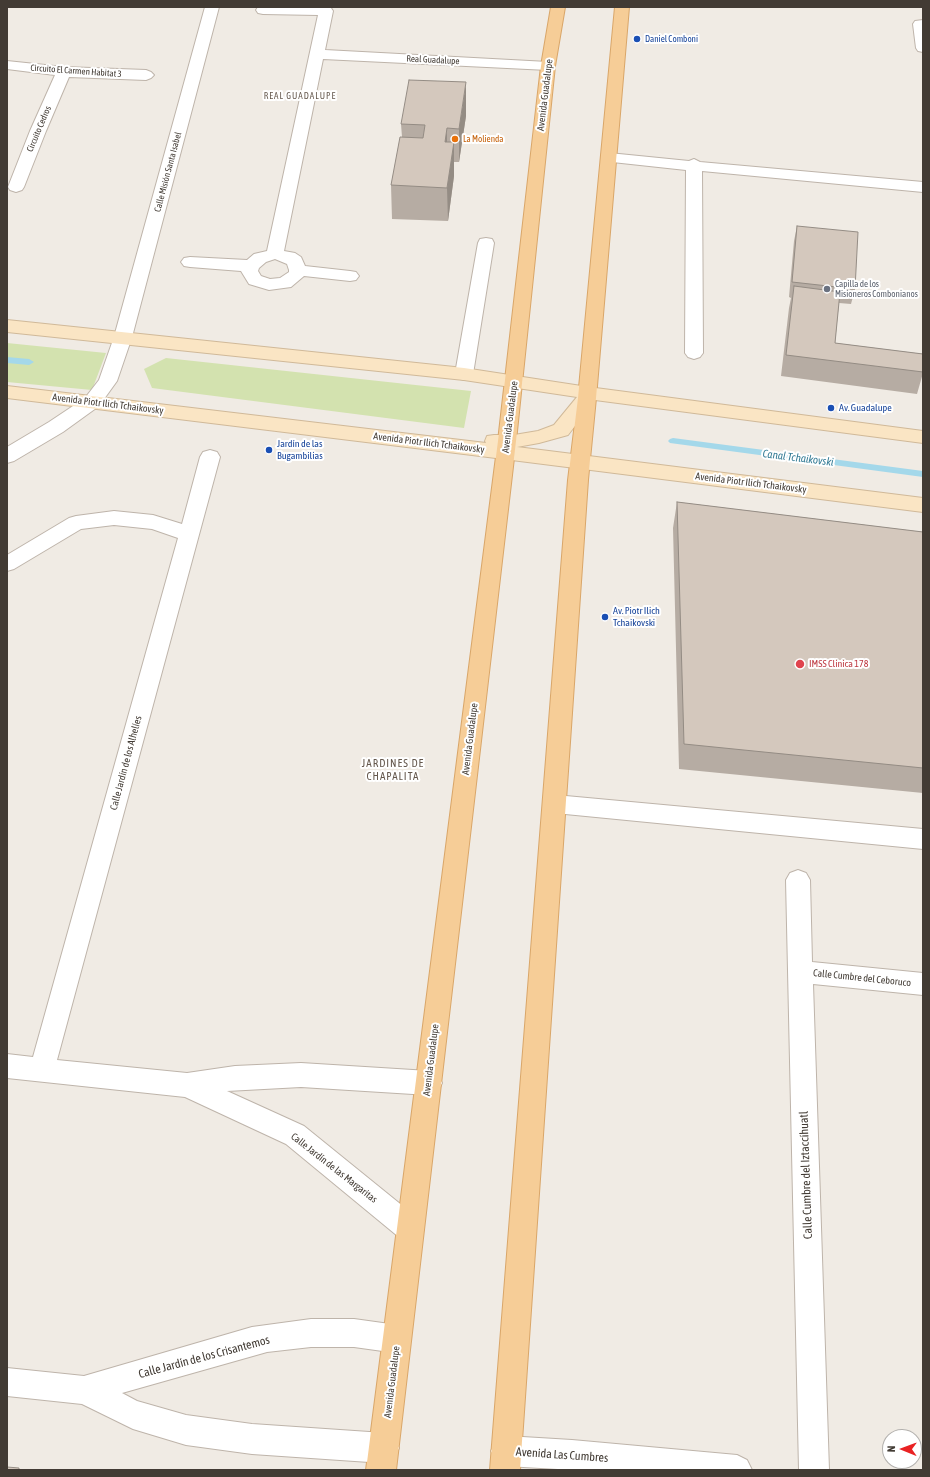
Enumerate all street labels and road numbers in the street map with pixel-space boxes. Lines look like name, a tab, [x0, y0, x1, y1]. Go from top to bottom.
street label: Real Guadalupe	[406, 53, 460, 67]
street label: Avenida Guadalupe	[535, 58, 555, 132]
street label: Circuito El Carmen Habitat 3	[30, 62, 122, 80]
street label: Circuito Cedros	[24, 104, 54, 154]
street label: Calle Misión Santa Isabel	[152, 131, 184, 213]
street label: Avenida Guadalupe	[500, 380, 520, 454]
street label: Avenida Piotr Ilich Tchaikovsky	[52, 391, 164, 417]
street label: Avenida Piotr Ilich Tchaikovsky	[373, 430, 485, 456]
street label: Avenida Piotr Ilich Tchaikovsky	[695, 470, 807, 496]
street label: Avenida Guadalupe	[460, 702, 480, 776]
street label: Calle Jardín de los Alhelíes	[108, 715, 144, 811]
street label: Calle Cumbre del Ceboruco	[812, 967, 912, 989]
street label: Avenida Guadalupe	[421, 1023, 441, 1097]
street label: Calle Cumbre del Iztaccíhuatl	[797, 1111, 815, 1239]
street label: Calle Jardín de las Margaritas	[288, 1131, 380, 1205]
street label: Calle Jardín de los Crisantemos	[137, 1333, 271, 1381]
street label: Avenida Guadalupe	[382, 1345, 402, 1419]
street label: Avenida Las Cumbres	[515, 1445, 609, 1465]

